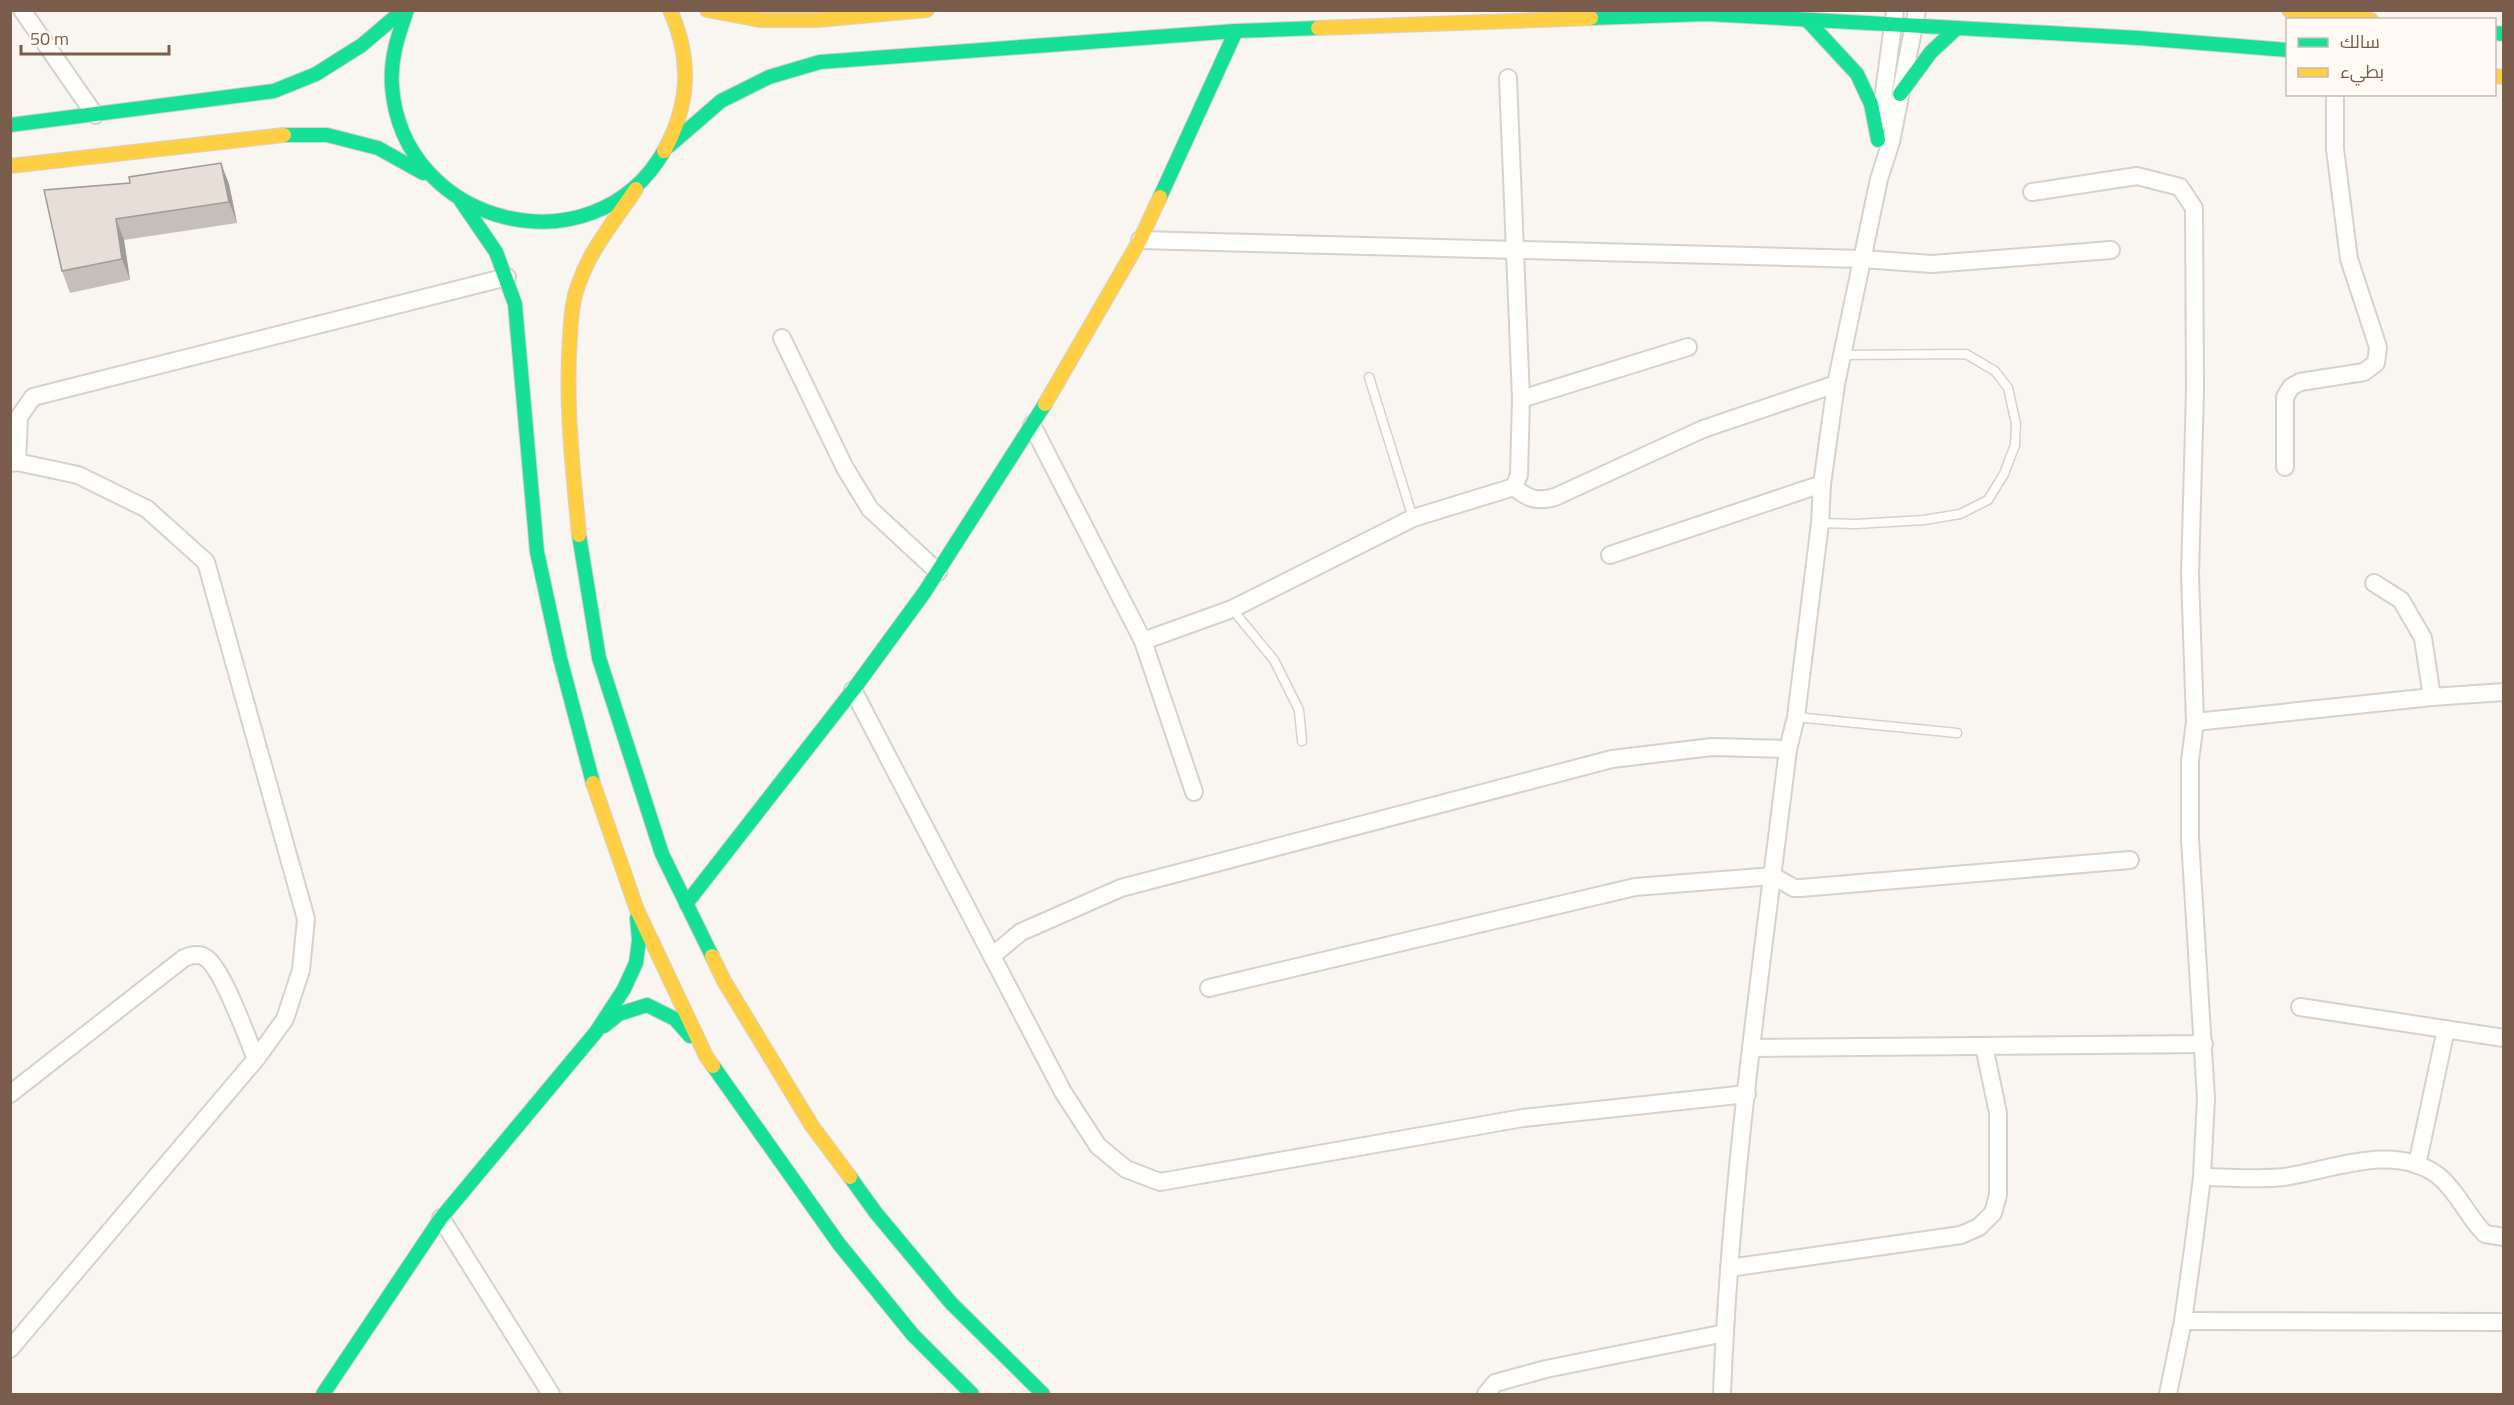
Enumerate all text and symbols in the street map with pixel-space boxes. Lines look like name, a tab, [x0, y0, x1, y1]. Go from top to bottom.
scale bar	[21, 18, 170, 56]
legend	[2286, 18, 2496, 96]
text: 50 m	[30, 25, 69, 52]
text: سالك	[2340, 28, 2380, 55]
text: بطيء	[2340, 58, 2384, 86]

